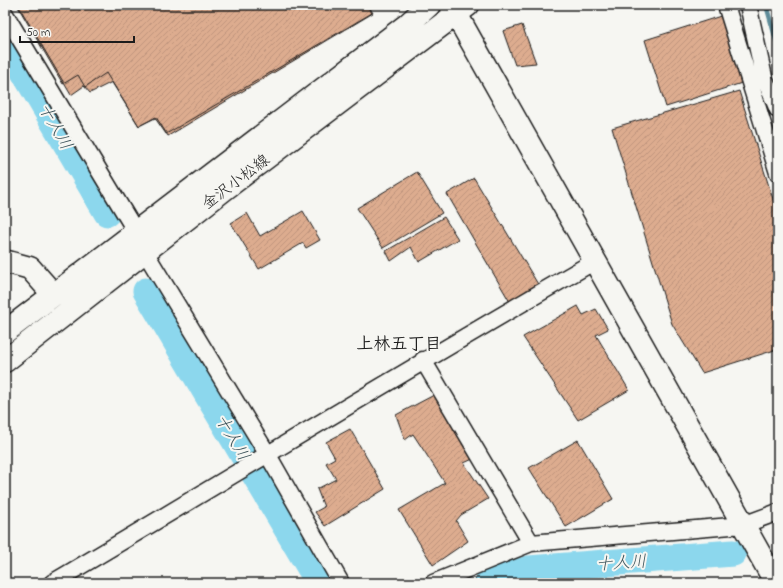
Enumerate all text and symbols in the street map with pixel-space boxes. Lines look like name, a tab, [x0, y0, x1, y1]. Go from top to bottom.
scale bar	[20, 18, 134, 44]
text: 50 m	[26, 24, 50, 42]
water label: 十人川	[31, 98, 78, 155]
street label: 金沢小松線	[197, 149, 275, 216]
district label: 上林五丁目	[357, 332, 442, 357]
water label: 十人川	[208, 409, 256, 466]
water label: 十人川	[595, 549, 647, 578]

